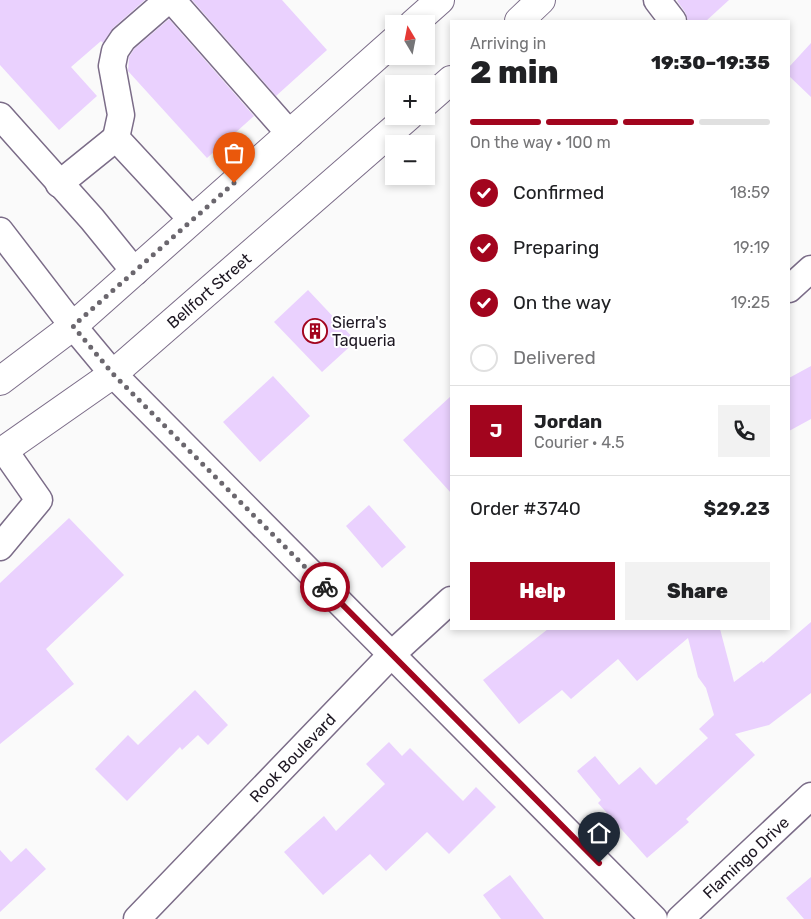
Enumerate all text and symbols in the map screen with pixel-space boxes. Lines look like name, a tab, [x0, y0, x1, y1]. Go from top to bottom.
north arrow	[385, 15, 435, 65]
map controls	[385, 15, 435, 185]
text: Arriving in	[470, 34, 546, 53]
text: 19:30–19:35	[651, 51, 770, 74]
text: 2 min	[470, 53, 559, 91]
button: +	[385, 75, 435, 125]
pin	[213, 132, 255, 183]
text: On the way · 100 m	[470, 133, 611, 152]
button: −	[385, 135, 435, 185]
icon: bag	[220, 139, 248, 167]
icon: check	[470, 179, 498, 207]
text: Confirmed	[513, 181, 604, 204]
text: 18:59	[730, 183, 770, 202]
icon: check	[470, 234, 498, 262]
text: Preparing	[513, 236, 599, 259]
text: 19:19	[733, 238, 770, 257]
street label: Bellfort Street	[163, 249, 255, 333]
icon: check	[470, 289, 498, 317]
text: On the way	[513, 291, 611, 314]
text: 19:25	[731, 293, 770, 312]
place label: Sierra's Taqueria	[332, 313, 396, 350]
building icon: Sierra's Taqueria	[302, 318, 328, 344]
text: Delivered	[513, 346, 596, 369]
button: phone	[718, 405, 770, 457]
text: Jordan	[534, 410, 602, 433]
text: J	[490, 419, 502, 442]
text: Courier · 4.5	[534, 433, 624, 452]
text: Order #3740	[470, 497, 581, 520]
text: $29.23	[703, 497, 770, 520]
courier	[300, 562, 350, 612]
button: Help	[470, 562, 615, 620]
button: Share	[625, 562, 770, 620]
icon: bike	[311, 573, 339, 601]
street label: Rook Boulevard	[246, 710, 340, 806]
pin	[578, 812, 620, 863]
street label: Flamingo Drive	[699, 813, 793, 903]
icon: home	[585, 819, 613, 847]

